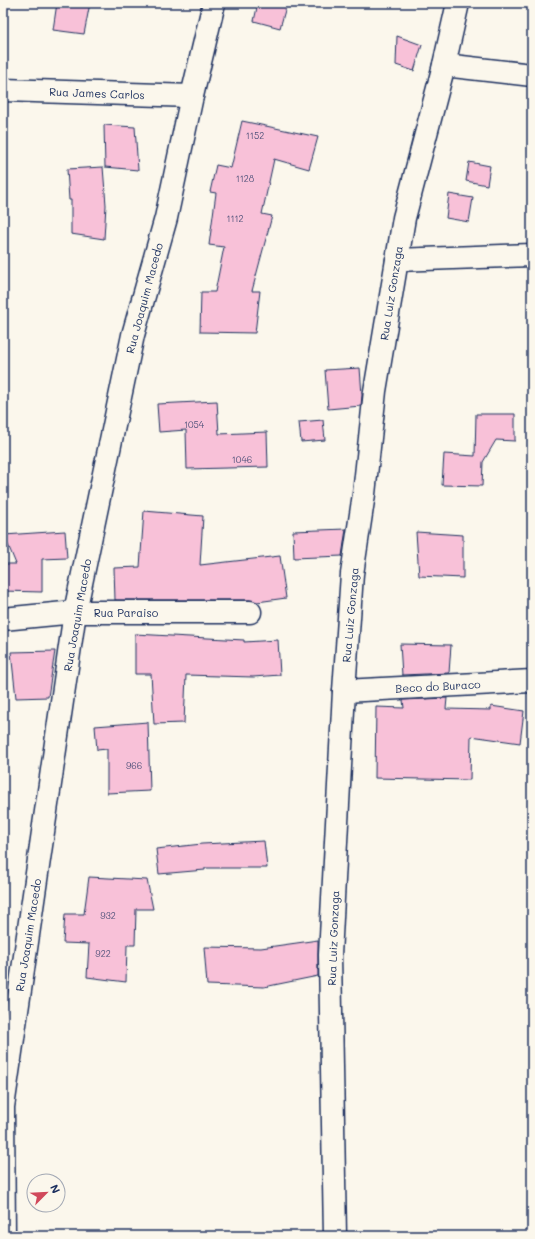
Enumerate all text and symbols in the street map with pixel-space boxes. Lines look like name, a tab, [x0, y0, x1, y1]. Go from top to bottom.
street label: Rua James Carlos	[49, 84, 145, 102]
house number: 1152	[246, 130, 264, 141]
house number: 1128	[236, 173, 255, 184]
house number: 1112	[226, 213, 244, 224]
street label: Rua Joaquim Macedo	[122, 241, 166, 355]
street label: Rua Luiz Gonzaga	[376, 245, 406, 341]
house number: 1054	[184, 419, 205, 430]
house number: 1046	[232, 454, 252, 465]
street label: Rua Joaquim Macedo	[60, 557, 94, 672]
street label: Rua Luiz Gonzaga	[338, 567, 362, 663]
street label: Rua Paraiso	[94, 605, 159, 620]
street label: Beco do Buraco	[395, 676, 481, 696]
house number: 966	[126, 760, 142, 771]
street label: Rua Joaquim Macedo	[12, 877, 44, 992]
street label: Rua Luiz Gonzaga	[324, 890, 342, 986]
house number: 932	[100, 910, 116, 921]
house number: 922	[95, 948, 111, 959]
north arrow	[26, 1173, 66, 1213]
text: N	[47, 1182, 64, 1196]

